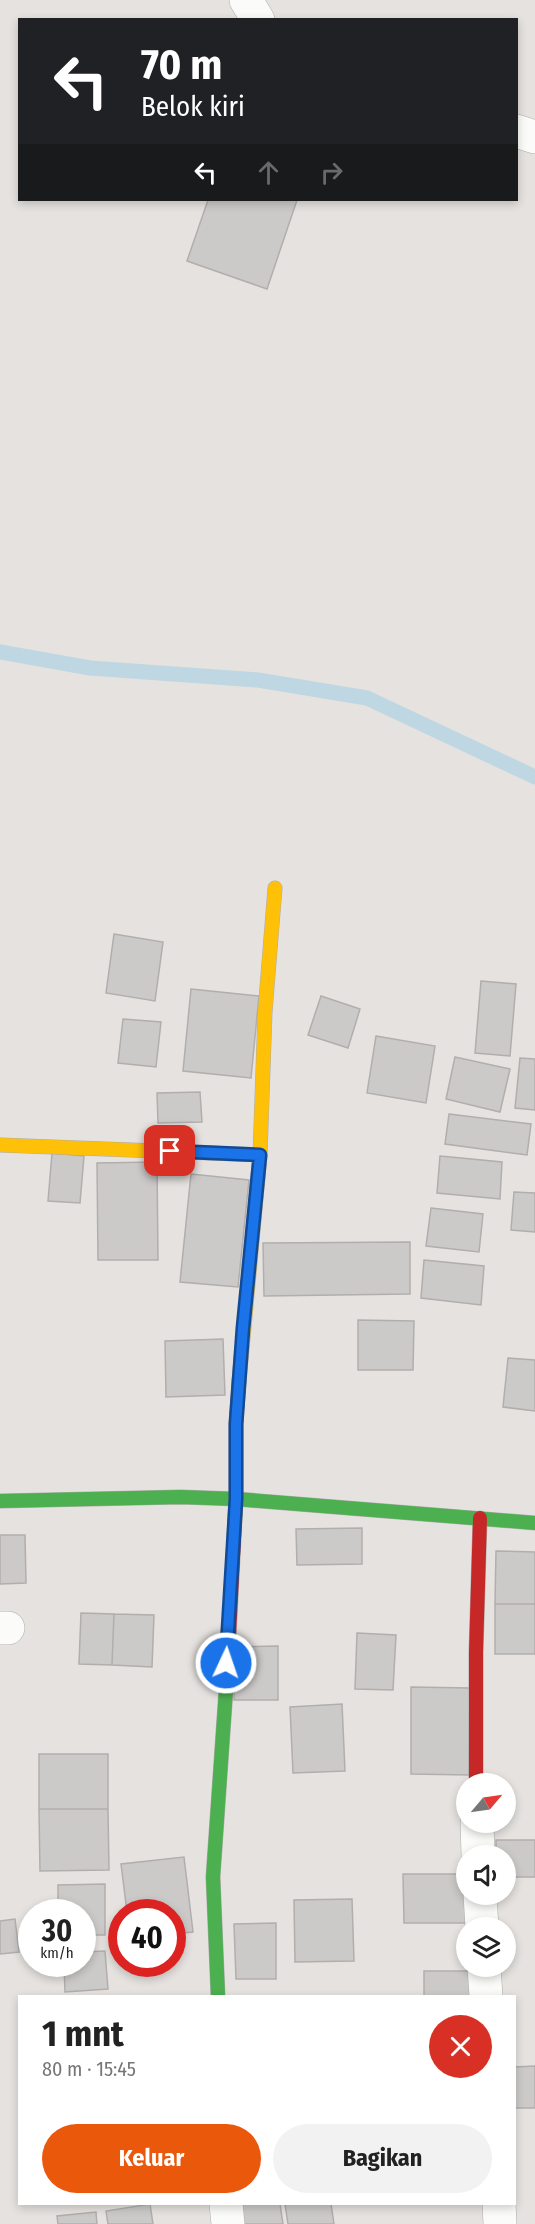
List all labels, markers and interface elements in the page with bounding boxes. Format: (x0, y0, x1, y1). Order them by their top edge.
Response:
text: 70 m (141, 40, 222, 90)
icon: left (42, 42, 120, 120)
text: Belok kiri (141, 91, 245, 123)
icon: left (189, 156, 222, 189)
icon: ahead (252, 156, 285, 189)
icon: right (315, 156, 348, 189)
pin (144, 1125, 195, 1176)
icon: arrive (153, 1134, 186, 1167)
position arrow (194, 1631, 258, 1695)
north arrow (456, 1773, 516, 1833)
map controls (456, 1773, 516, 1977)
button: sound (456, 1845, 516, 1905)
speed limit sign: 40 (108, 1899, 186, 1977)
text: 30 (42, 1913, 72, 1949)
button: layers (456, 1917, 516, 1977)
text: km/h (40, 1944, 74, 1962)
text: 1 mnt (42, 2012, 124, 2056)
button: close (429, 2015, 492, 2078)
text: 80 m · 15:45 (42, 2057, 136, 2081)
button: Keluar (42, 2124, 261, 2193)
button: Bagikan (273, 2124, 492, 2193)

